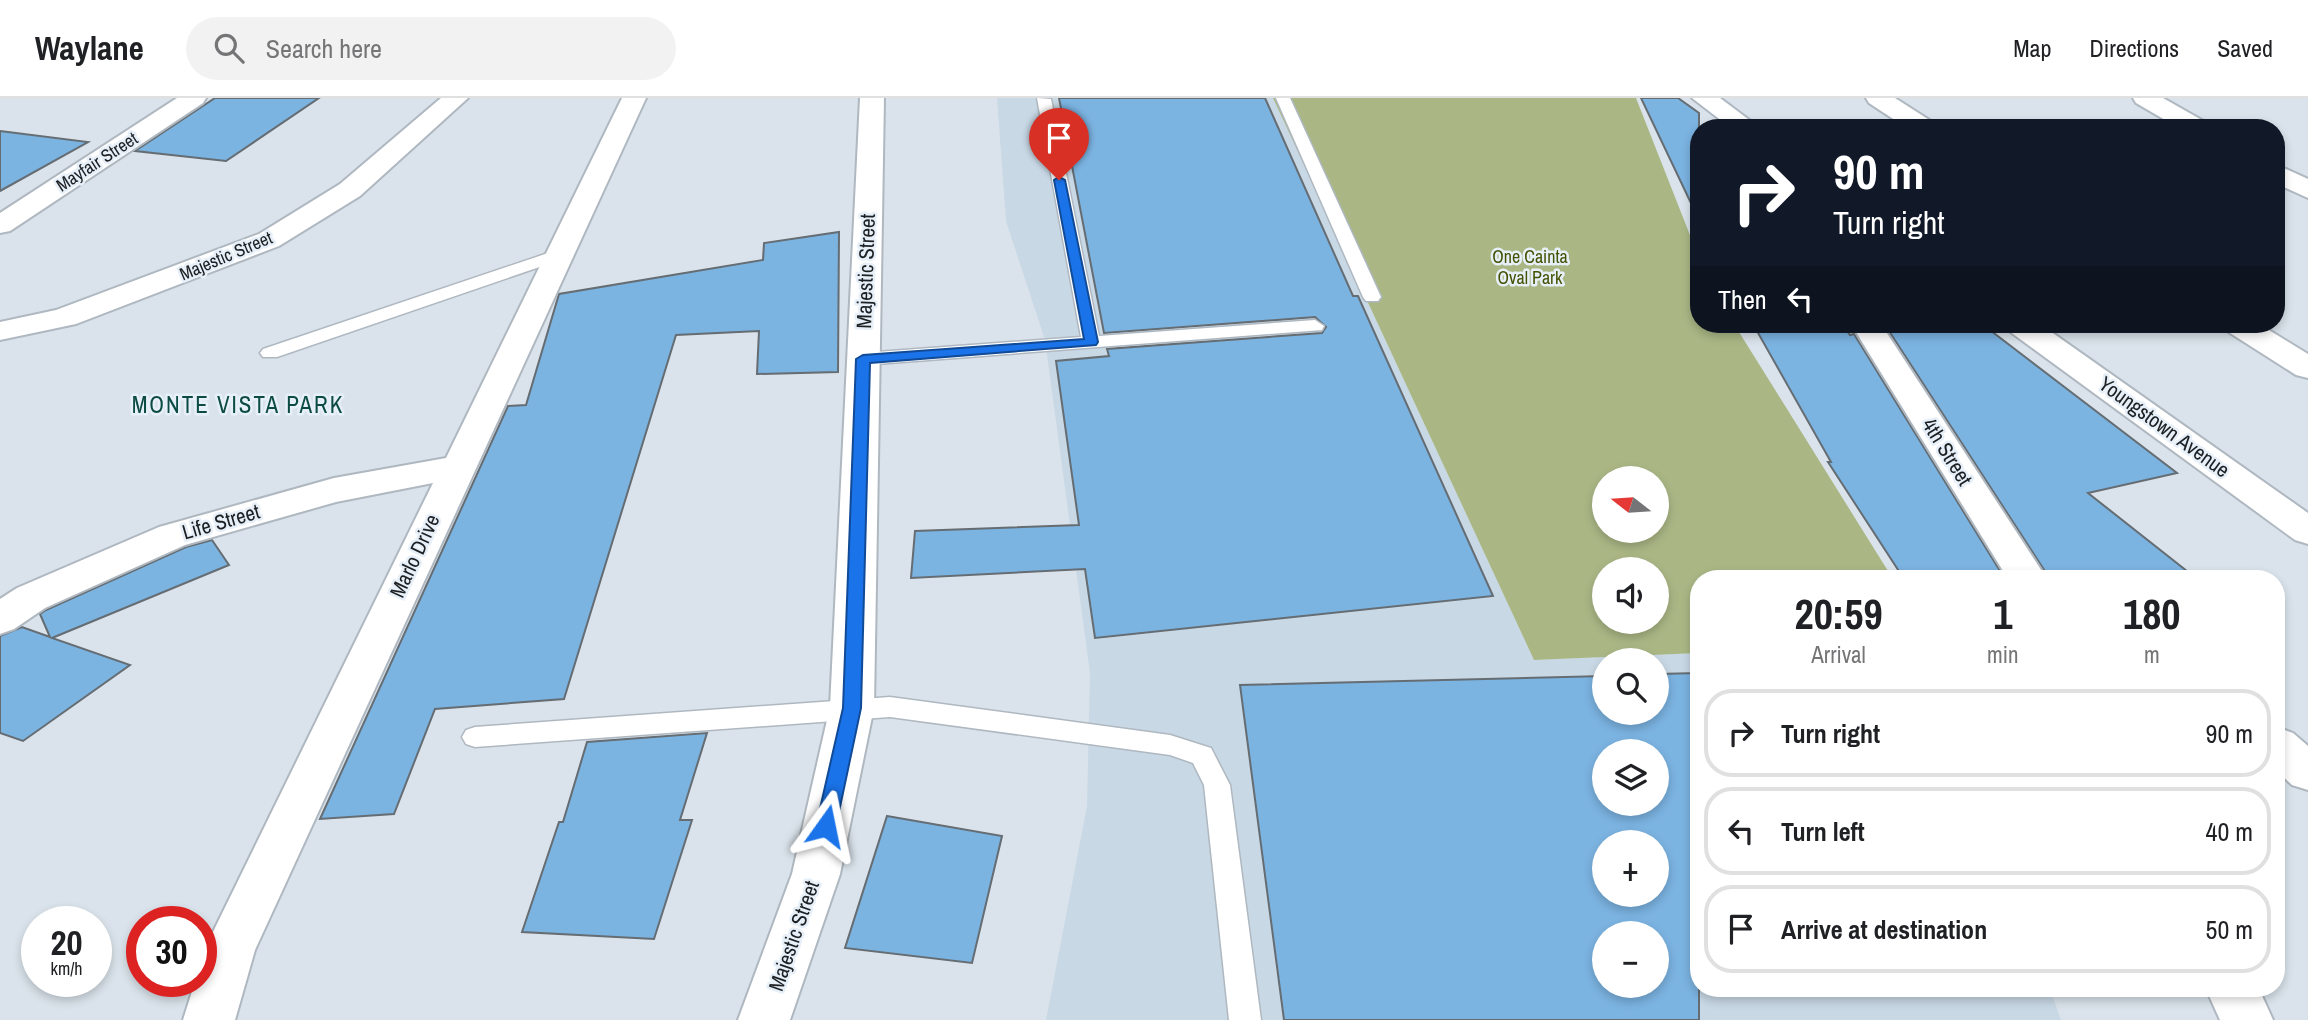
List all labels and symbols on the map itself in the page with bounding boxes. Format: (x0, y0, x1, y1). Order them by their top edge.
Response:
pin (1029, 108, 1089, 180)
street label: Mayfair Street (51, 126, 142, 197)
street label: Majestic Street (849, 213, 882, 329)
street label: Majestic Street (176, 225, 276, 286)
park label: One Cainta Oval Park (1492, 244, 1568, 290)
street label: Youngstown Avenue (2093, 369, 2236, 484)
district label: MONTE VISTA PARK (132, 389, 344, 420)
street label: 4th Street (1915, 412, 1980, 491)
north arrow (1592, 466, 1670, 542)
street label: Life Street (179, 497, 263, 546)
street label: Marlo Drive (383, 509, 446, 602)
position arrow (789, 789, 863, 863)
street label: Majestic Street (761, 877, 826, 995)
speed limit sign: 30 (126, 906, 217, 997)

